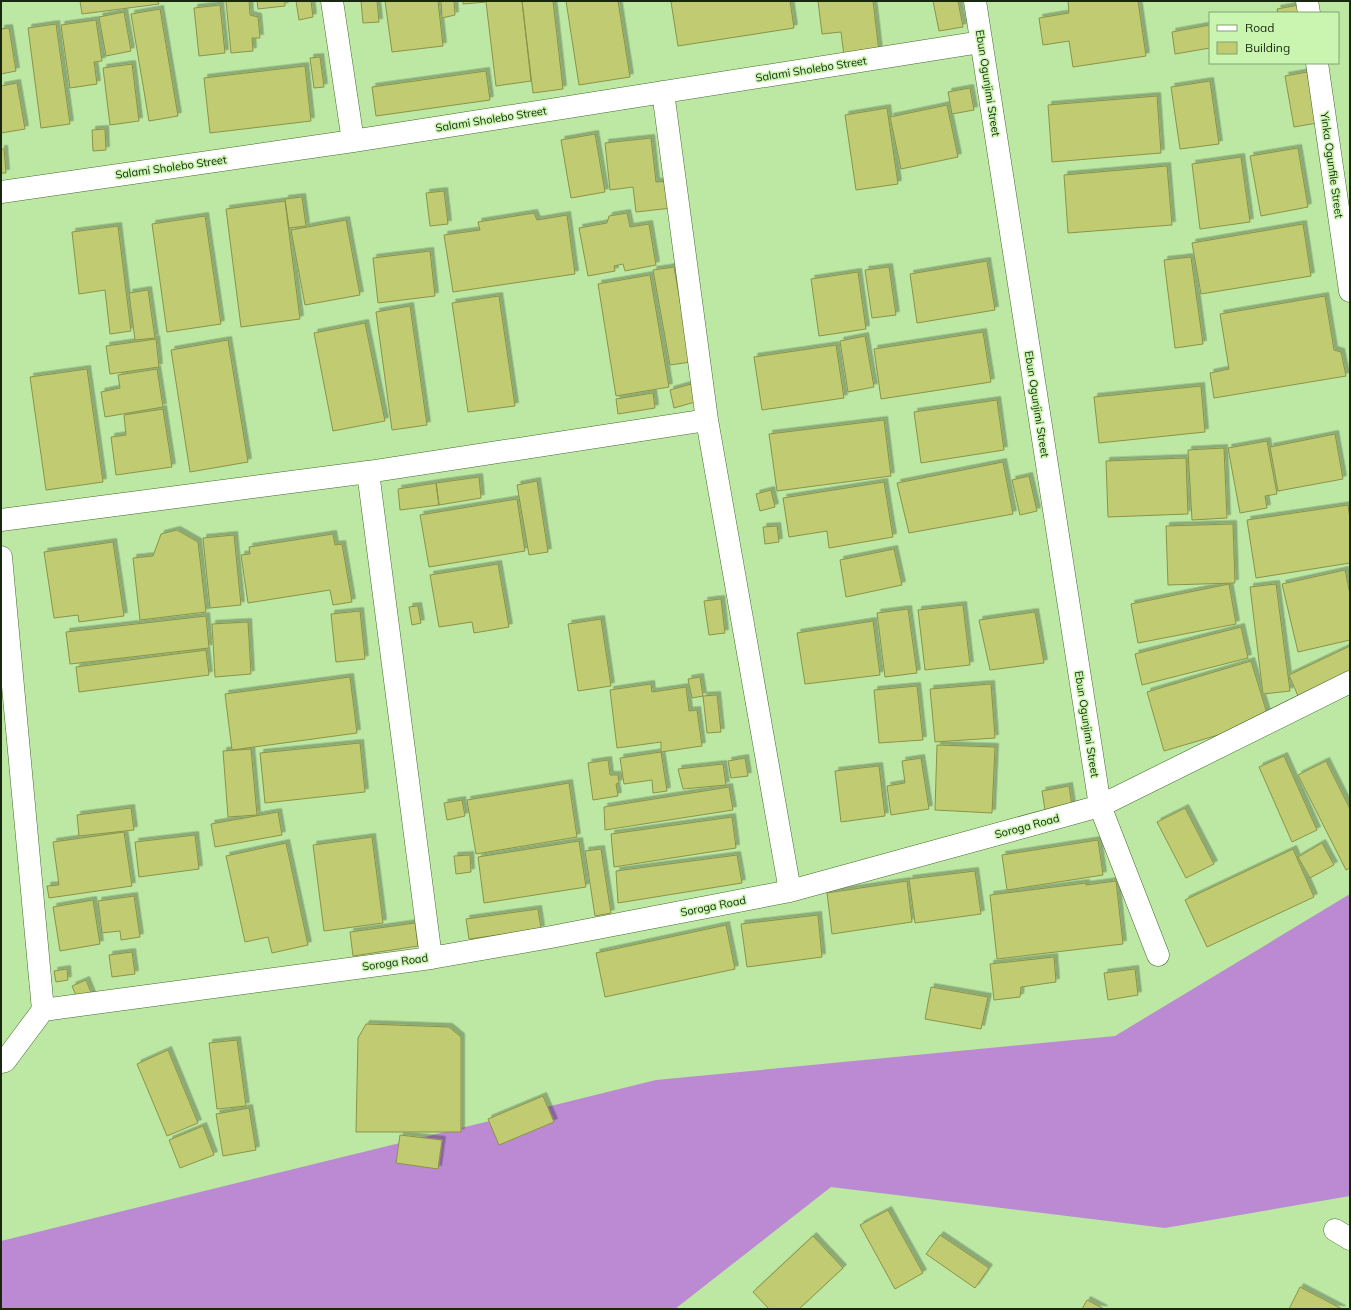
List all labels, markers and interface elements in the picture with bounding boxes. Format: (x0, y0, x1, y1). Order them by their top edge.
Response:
legend (1209, 12, 1339, 64)
text: Road (1245, 20, 1274, 35)
street label: Ebun Ogunjimi Street (973, 29, 1003, 137)
text: Building (1245, 40, 1290, 55)
street label: Salami Sholebo Street (755, 53, 868, 85)
street label: Salami Sholebo Street (435, 103, 548, 135)
street label: Yinka Ogunfile Street (1317, 110, 1346, 219)
street label: Salami Sholebo Street (114, 152, 228, 182)
street label: Ebun Ogunjimi Street (1022, 350, 1052, 458)
street label: Ebun Ogunjimi Street (1072, 670, 1102, 778)
street label: Soroga Road (993, 811, 1061, 841)
street label: Soroga Road (679, 893, 747, 919)
street label: Soroga Road (361, 950, 429, 974)

